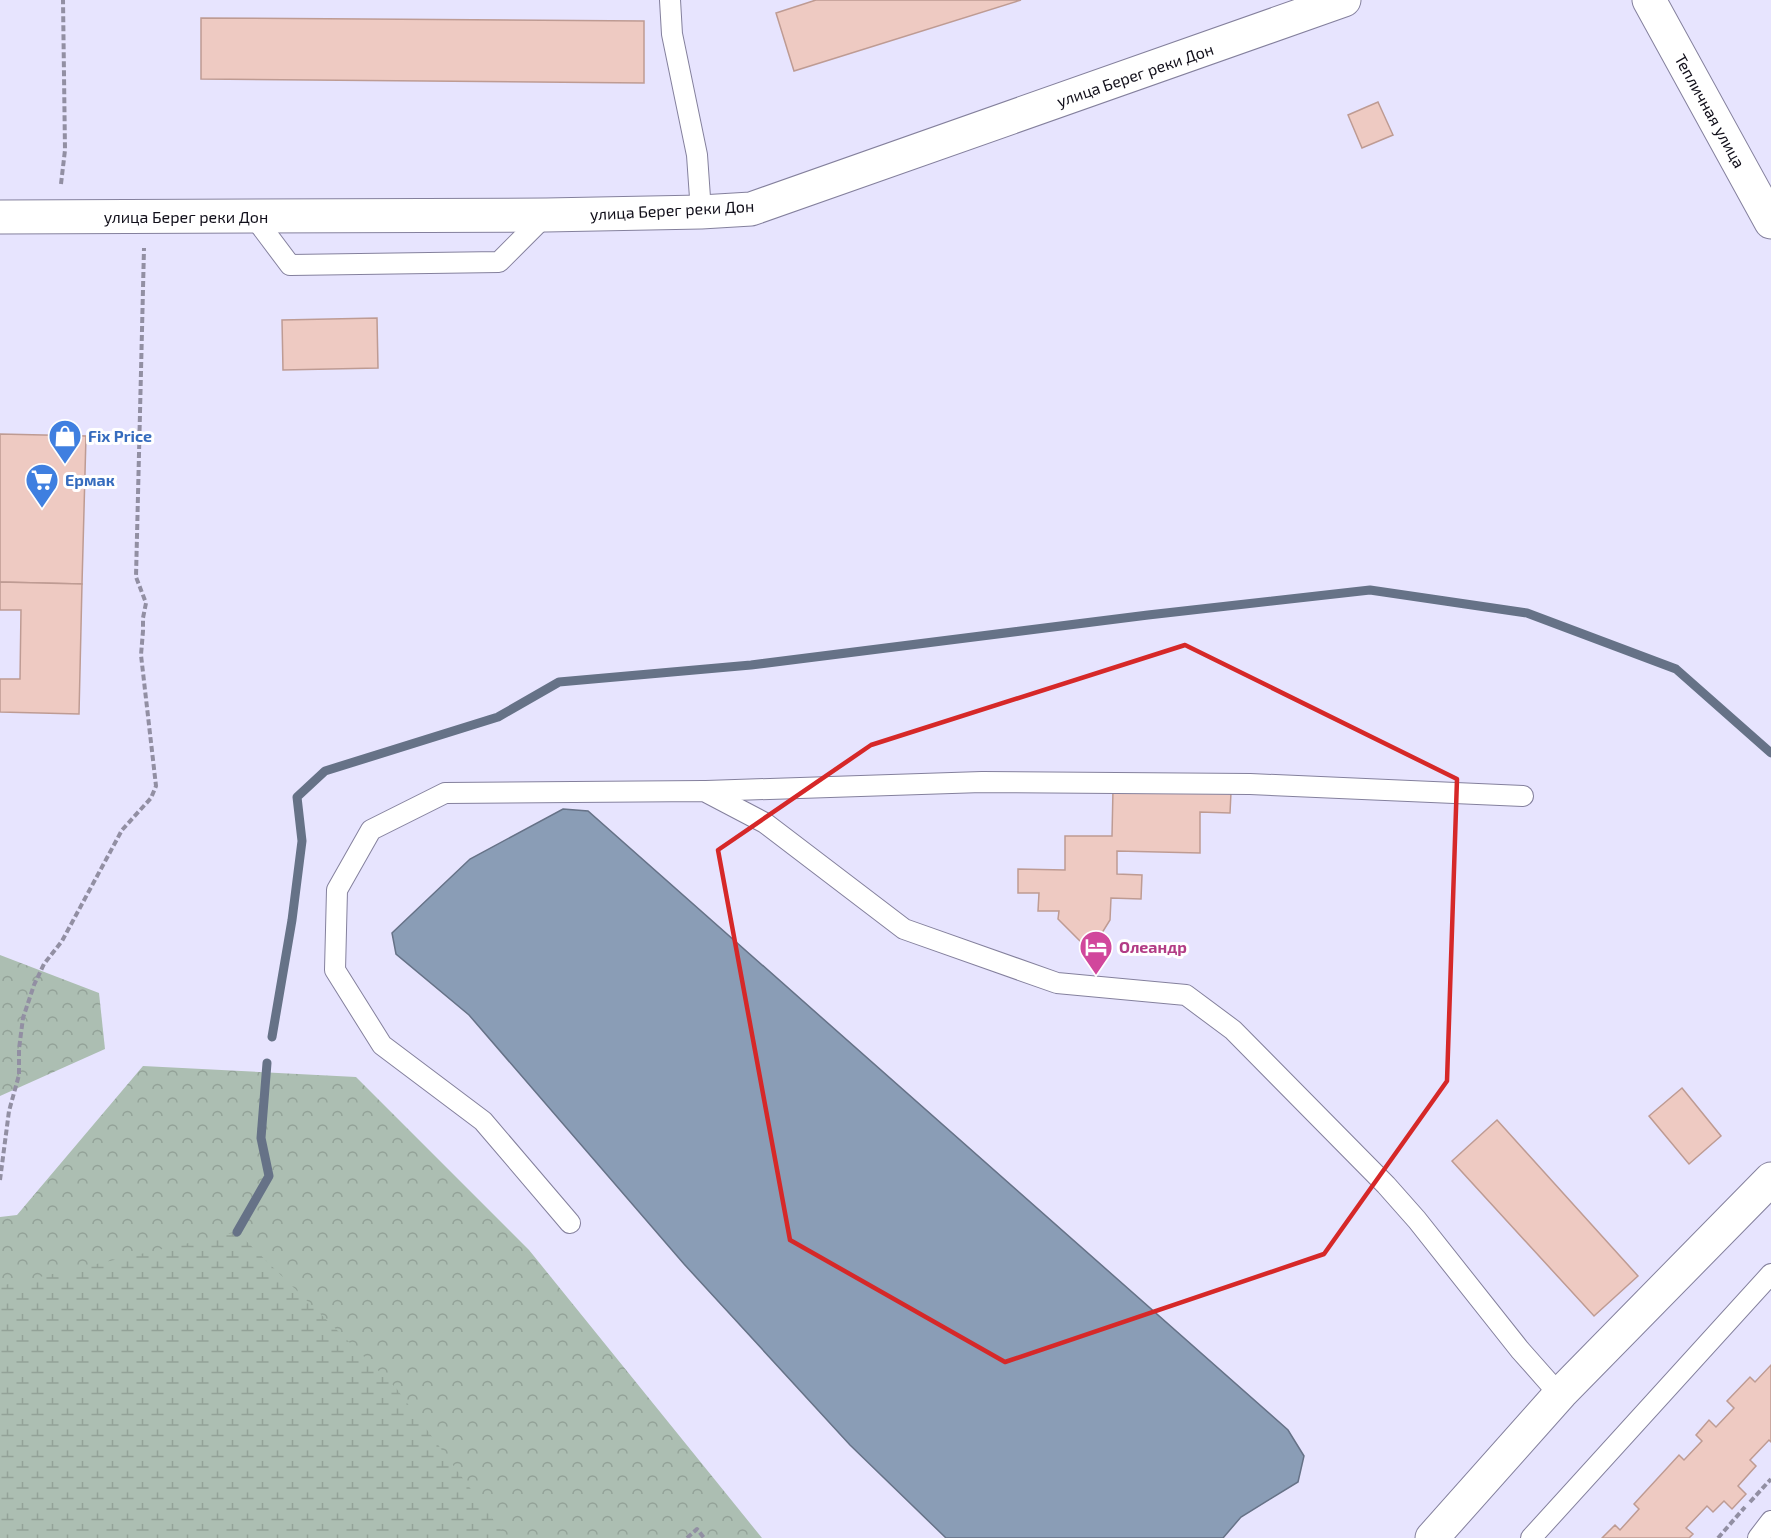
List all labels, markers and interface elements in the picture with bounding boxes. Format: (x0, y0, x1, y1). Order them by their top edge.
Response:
street label: улица Берег реки Дон (1054, 39, 1216, 111)
street label: Тепличная улица (1670, 50, 1750, 172)
street label: улица Берег реки Дон (589, 196, 755, 224)
street label: улица Берег реки Дон (104, 207, 268, 227)
shop icon: Fix Price (47, 418, 83, 465)
place label: Fix Price (88, 426, 152, 445)
supermarket icon: Ермак (24, 462, 60, 509)
place label: Ермак (65, 470, 115, 489)
hotel icon: Олеандр (1078, 929, 1114, 976)
place label: Олеандр (1119, 937, 1187, 956)

